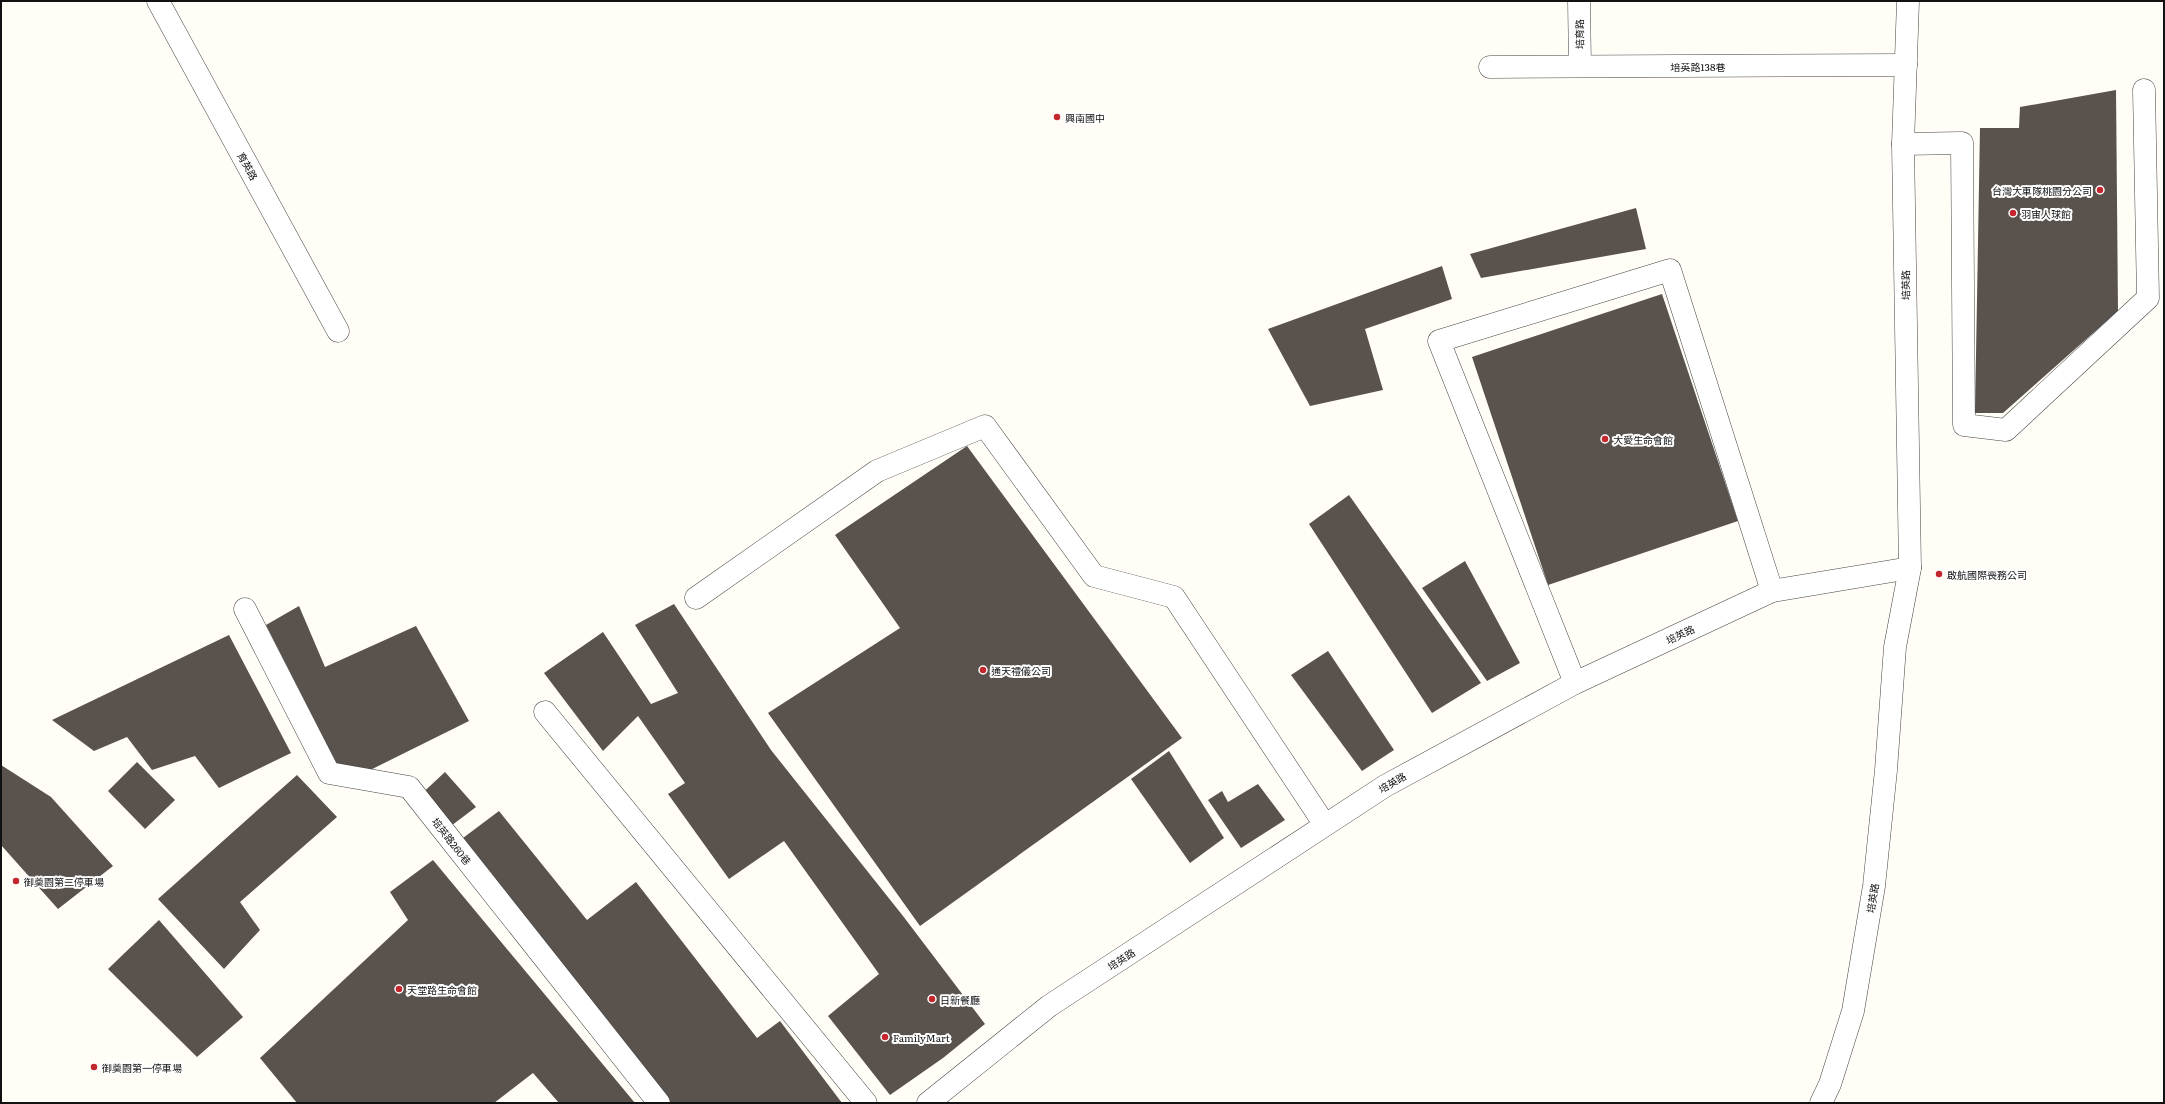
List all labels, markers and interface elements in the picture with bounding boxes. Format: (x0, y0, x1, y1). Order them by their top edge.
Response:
street label: 培育路 (1571, 19, 1587, 49)
street label: 培英路138巷 (1671, 59, 1726, 74)
place label: 興南國中 (1065, 110, 1105, 125)
marker: 興南國中 (1052, 112, 1062, 122)
street label: 育英路 (234, 149, 262, 183)
place label: 台灣大車隊桃園分公司 (1992, 183, 2092, 198)
marker: 台灣大車隊桃園分公司 (2095, 185, 2105, 195)
place label: 羽宙人球館 (2021, 206, 2071, 221)
marker: 羽宙人球館 (2008, 208, 2018, 218)
street label: 培英路 (1897, 270, 1913, 300)
place label: 大愛生命會館 (1613, 432, 1673, 447)
marker: 大愛生命會館 (1600, 434, 1610, 444)
place label: 啟航國際喪務公司 (1947, 567, 2027, 582)
marker: 啟航國際喪務公司 (1934, 569, 1944, 579)
street label: 培英路 (1663, 621, 1697, 647)
place label: 通天禮儀公司 (991, 663, 1051, 678)
marker: 通天禮儀公司 (978, 665, 988, 675)
street label: 培英路 (1375, 768, 1409, 796)
street label: 培英路260巷 (429, 814, 475, 868)
place label: 御奠園第二停車場 (24, 874, 104, 889)
marker: 御奠園第二停車場 (11, 876, 21, 886)
street label: 培英路 (1862, 882, 1882, 914)
street label: 培英路 (1104, 945, 1138, 973)
place label: 天堂路生命會館 (407, 982, 477, 997)
marker: 天堂路生命會館 (394, 984, 404, 994)
place label: 日新餐廳 (940, 992, 980, 1007)
marker: 日新餐廳 (927, 994, 937, 1004)
place label: FamilyMart (893, 1030, 950, 1045)
marker: FamilyMart (880, 1032, 890, 1042)
place label: 御奠園第一停車場 (102, 1060, 182, 1075)
marker: 御奠園第一停車場 (89, 1062, 99, 1072)

